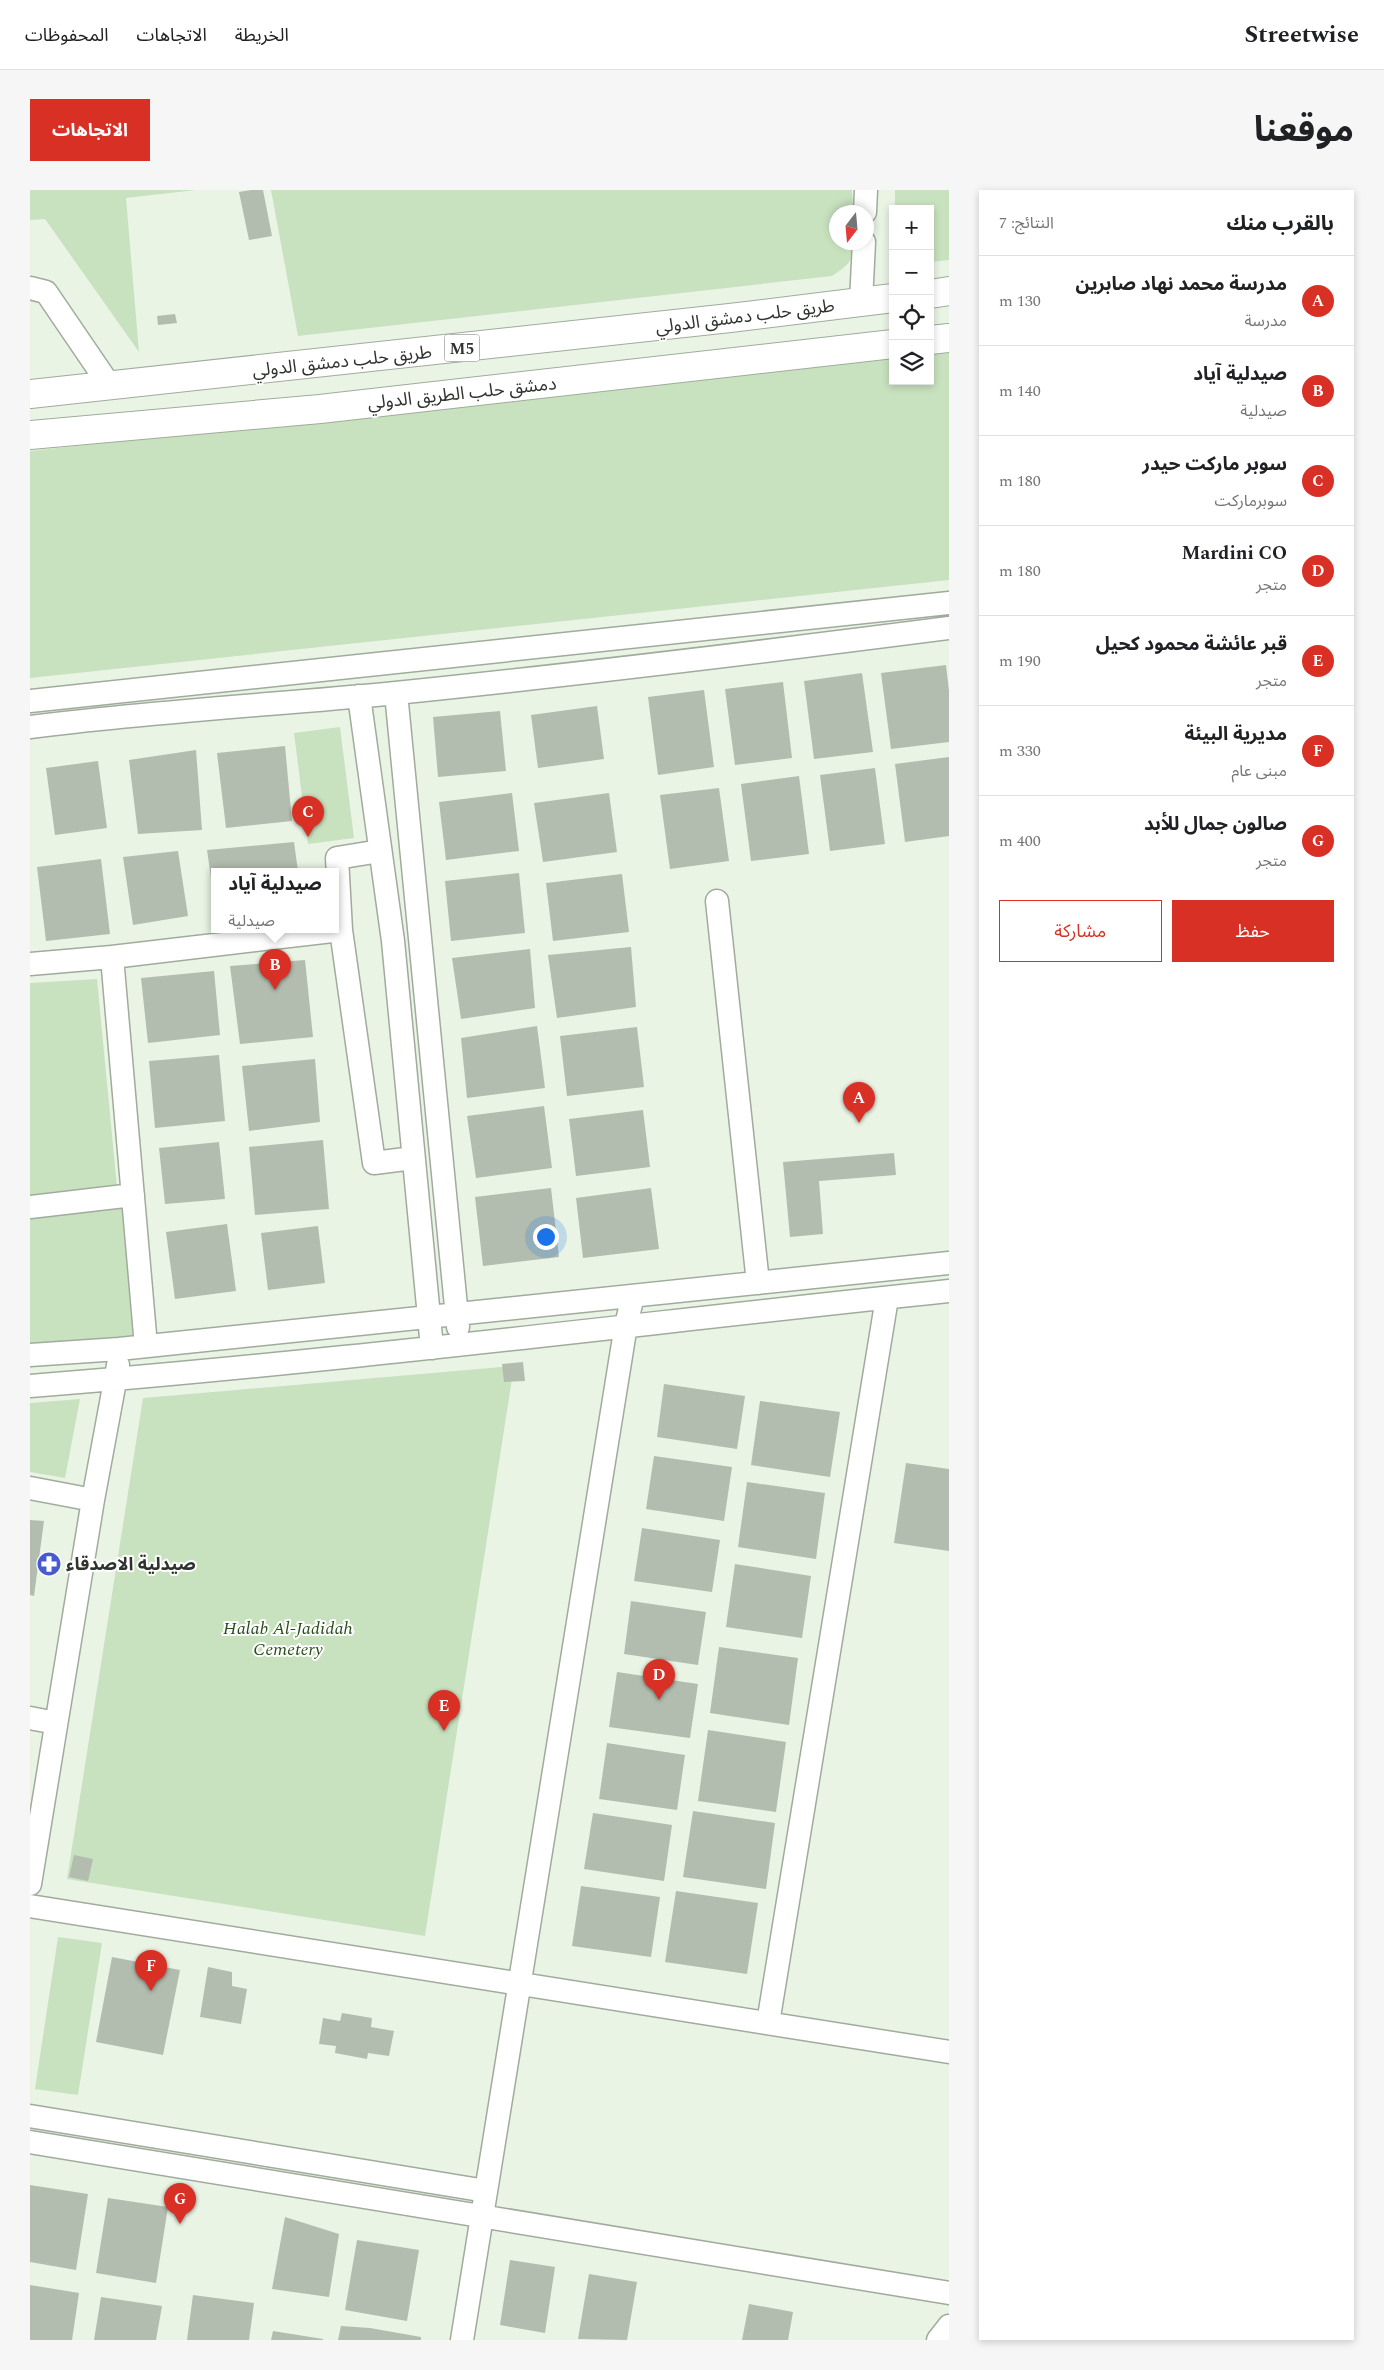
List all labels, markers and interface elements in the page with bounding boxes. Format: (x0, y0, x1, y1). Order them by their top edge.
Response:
text: Streetwise (1244, 17, 1359, 53)
text: المحفوظات (25, 22, 109, 49)
text: الاتجاهات (137, 22, 207, 49)
text: الخريطة (235, 22, 289, 49)
button: الاتجاهات (30, 99, 150, 161)
text: موقعنا (1254, 104, 1354, 157)
north arrow (829, 205, 874, 250)
map controls (889, 205, 934, 385)
button: + (889, 205, 934, 250)
text: بالقرب منك (1226, 208, 1334, 240)
text: النتائج: 7 (999, 211, 1054, 235)
button: − (889, 250, 934, 295)
text: مدرسة محمد نهاد صابرين (1075, 270, 1287, 299)
text: 130 m (999, 289, 1041, 313)
text: A (1312, 289, 1324, 313)
street label: طريق حلب دمشق الدولي (654, 292, 836, 341)
button: locate (889, 295, 934, 340)
text: مدرسة (1244, 309, 1287, 333)
road number: M5 (444, 334, 480, 362)
street label: طريق حلب دمشق الدولي (251, 339, 433, 384)
button: layers (889, 340, 934, 385)
text: صيدلية آياد (1193, 360, 1287, 389)
street label: دمشق حلب الطريق الدولي (366, 370, 558, 417)
text: 140 m (999, 379, 1041, 403)
text: B (1312, 379, 1324, 403)
text: صيدلية (1240, 399, 1287, 423)
text: سوبر ماركت حيدر (1142, 450, 1287, 479)
text: 180 m (999, 469, 1041, 493)
text: C (1312, 469, 1324, 493)
text: سوبرماركت (1215, 489, 1287, 513)
text: Mardini CO (1182, 539, 1287, 568)
text: 180 m (999, 559, 1041, 583)
text: D (1312, 559, 1324, 583)
text: متجر (1256, 573, 1287, 597)
text: قبر عائشة محمود كحيل (1096, 630, 1287, 659)
text: 190 m (999, 649, 1041, 673)
text: E (1313, 649, 1323, 673)
text: متجر (1256, 669, 1287, 693)
text: مديرية البيئة (1184, 720, 1287, 749)
text: 330 m (999, 739, 1041, 763)
text: F (1313, 739, 1323, 763)
text: مبنى عام (1231, 759, 1287, 783)
pin: C (292, 796, 324, 837)
text: صالون جمال للأبد (1144, 810, 1287, 839)
text: 400 m (999, 829, 1041, 853)
text: G (1312, 829, 1324, 853)
text: متجر (1256, 849, 1287, 873)
popup (211, 868, 339, 933)
text: صيدلية آياد (228, 870, 322, 899)
button: مشاركة (999, 900, 1162, 962)
button: حفظ (1172, 900, 1334, 962)
text: صيدلية (228, 909, 275, 933)
pin: B (259, 949, 291, 990)
pin: A (843, 1082, 875, 1123)
your location (533, 1224, 559, 1250)
pharmacy icon: صيدلية الاصدقاء (36, 1551, 62, 1577)
place label: صيدلية الاصدقاء (66, 1551, 196, 1578)
park label: Halab Al-Jadidah Cemetery (223, 1615, 353, 1663)
pin: D (643, 1659, 675, 1700)
pin: E (428, 1690, 460, 1731)
pin: F (135, 1950, 167, 1991)
pin: G (164, 2183, 196, 2224)

